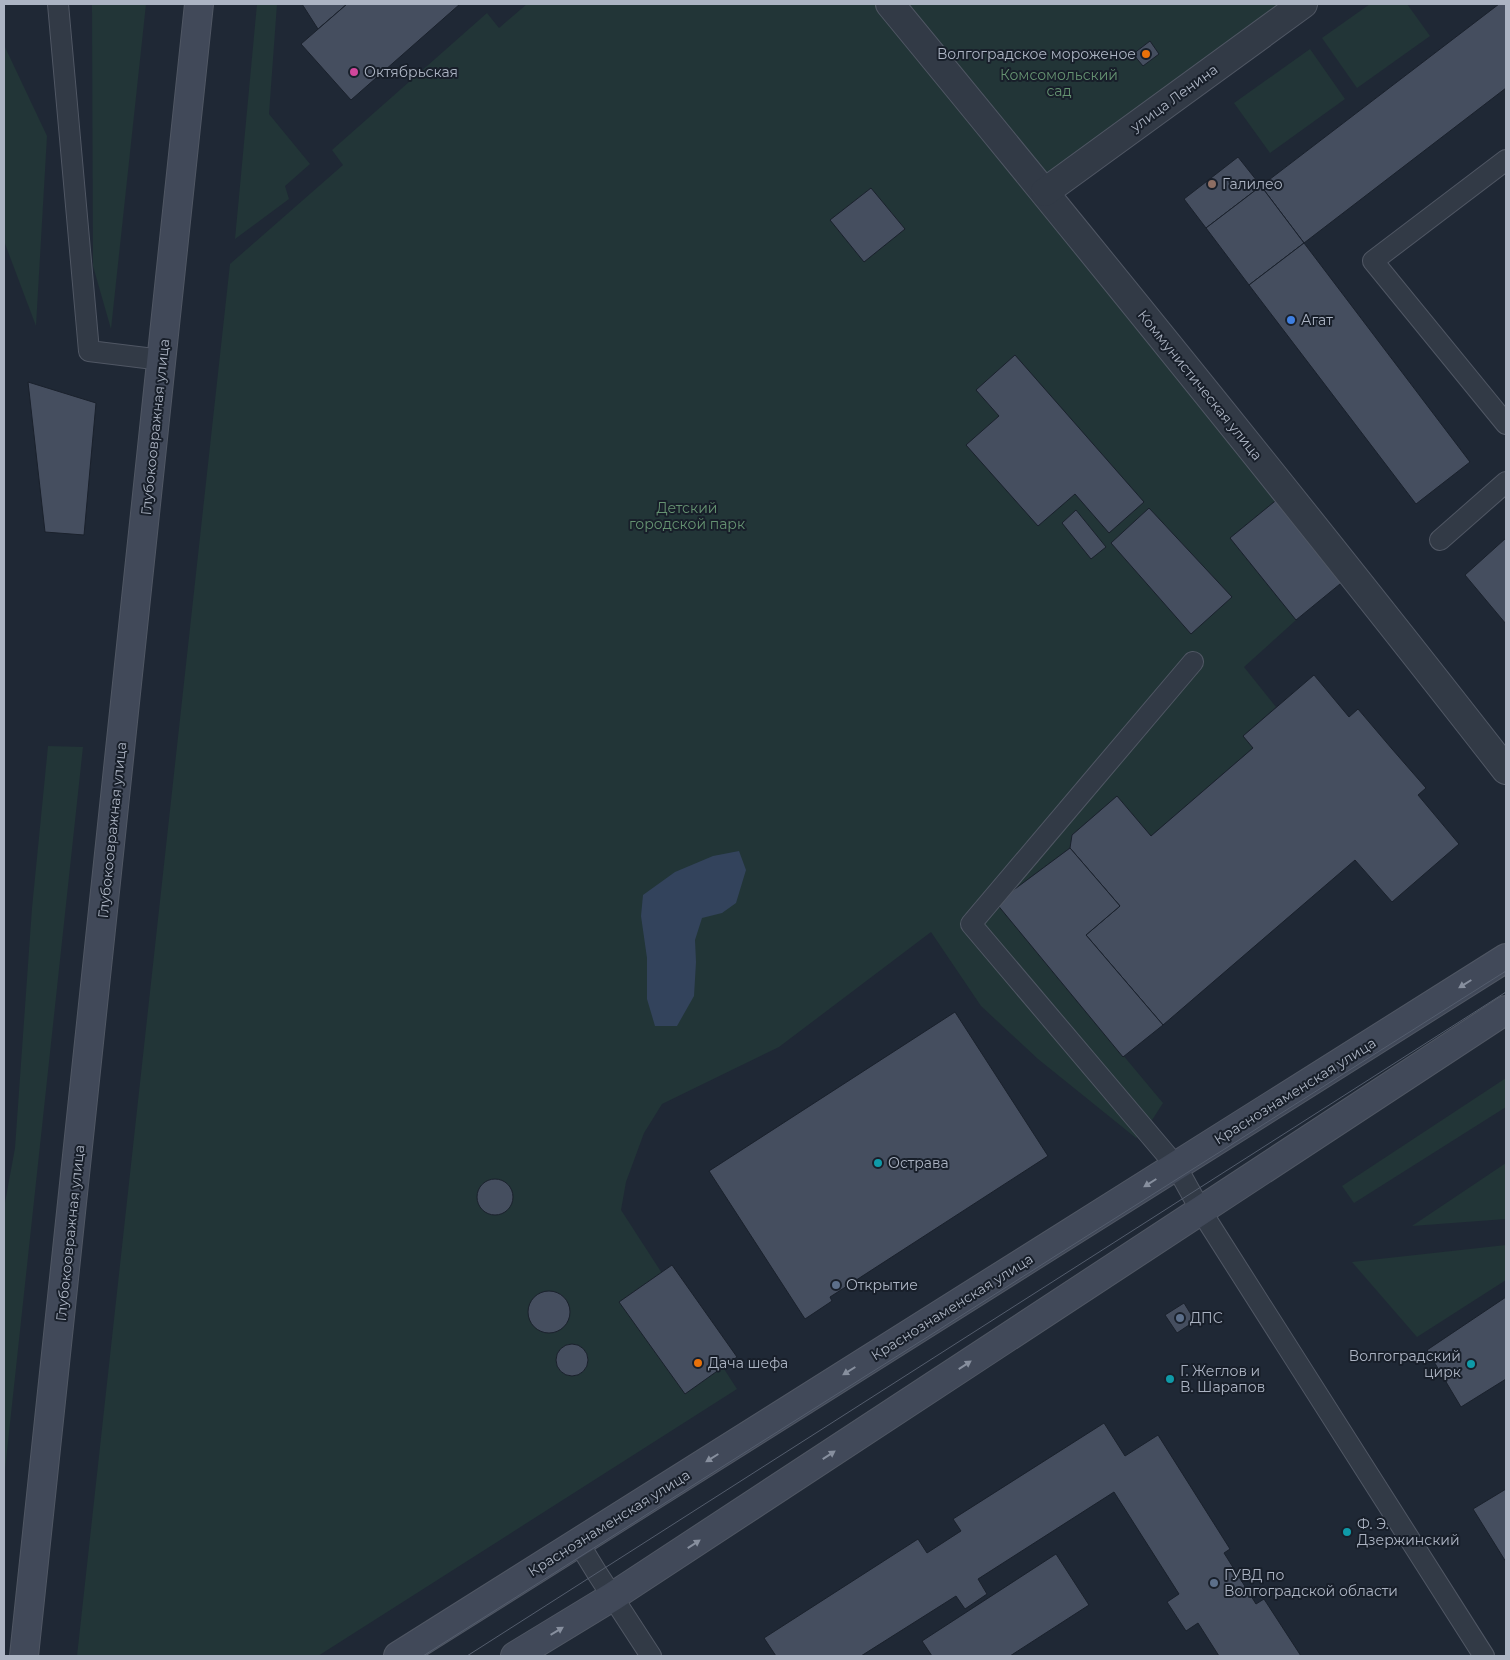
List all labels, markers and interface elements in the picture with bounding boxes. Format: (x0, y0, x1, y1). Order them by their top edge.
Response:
place label: Волгоградское мороженое (937, 45, 1136, 63)
marker: Волгоградское мороженое (1140, 48, 1152, 60)
street label: улица Ленина (1126, 60, 1221, 136)
place label: Октябрьская (364, 63, 458, 81)
marker: Октябрьская (348, 66, 360, 78)
park label: Комсомольский сад (1000, 66, 1118, 100)
place label: Галилео (1222, 175, 1283, 193)
marker: Галилео (1206, 178, 1218, 190)
street label: Коммунистическая улица (1134, 306, 1266, 464)
place label: Агат (1301, 311, 1333, 329)
marker: Агат (1285, 314, 1297, 326)
street label: Глубокоовражная улица (137, 338, 173, 516)
park label: Детский городской парк (629, 499, 745, 533)
street label: Глубокоовражная улица (94, 741, 130, 919)
one-way arrow (1458, 979, 1472, 989)
street label: Краснознаменская улица (1211, 1034, 1379, 1148)
street label: Глубокоовражная улица (52, 1144, 88, 1322)
place label: Острава (888, 1154, 949, 1172)
marker: Острава (872, 1157, 884, 1169)
one-way arrow (1143, 1178, 1157, 1187)
street label: Краснознаменская улица (868, 1250, 1036, 1364)
place label: Открытие (846, 1276, 918, 1294)
marker: Открытие (830, 1279, 842, 1291)
place label: ДПС (1190, 1309, 1223, 1327)
marker: ДПС (1174, 1312, 1186, 1324)
place label: Волгоградский цирк (1349, 1347, 1461, 1381)
place label: Дача шефа (708, 1354, 788, 1372)
marker: Дача шефа (692, 1357, 704, 1369)
marker: Волгоградский цирк (1465, 1358, 1477, 1370)
one-way arrow (959, 1361, 972, 1370)
place label: Г. Жеглов и В. Шарапов (1180, 1362, 1265, 1396)
one-way arrow (843, 1367, 856, 1376)
marker: Г. Жеглов и В. Шарапов (1164, 1373, 1176, 1385)
one-way arrow (823, 1450, 836, 1459)
one-way arrow (705, 1453, 718, 1463)
street label: Краснознаменская улица (525, 1466, 693, 1580)
place label: Ф. Э. Дзержинский (1357, 1515, 1460, 1549)
marker: Ф. Э. Дзержинский (1341, 1526, 1353, 1538)
one-way arrow (687, 1539, 700, 1549)
place label: ГУВД по Волгоградской области (1224, 1566, 1398, 1600)
marker: ГУВД по Волгоградской области (1208, 1577, 1220, 1589)
one-way arrow (550, 1626, 563, 1636)

